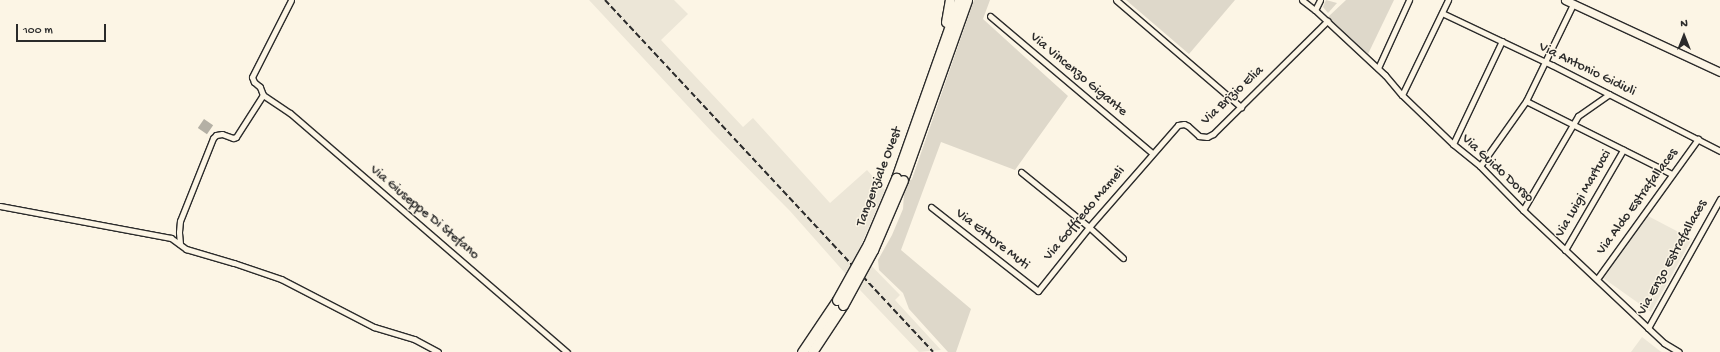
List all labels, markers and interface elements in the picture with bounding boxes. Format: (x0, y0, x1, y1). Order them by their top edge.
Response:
scale bar (18, 16, 108, 42)
north arrow (1664, 16, 1704, 56)
text: N (1680, 18, 1688, 30)
text: 100 m (23, 24, 53, 38)
street label: Via Vincenzo Gigante (1026, 29, 1130, 121)
street label: Via Antonio Gidiuli (1536, 39, 1638, 101)
street label: Via Brizio Elia (1198, 63, 1268, 129)
street label: Tangenziale Ovest (853, 125, 907, 229)
street label: Via Guido Dorso (1457, 131, 1537, 207)
street label: Via Aldo Estrafallaces (1594, 145, 1682, 259)
street label: Via Luigi Martucci (1552, 147, 1616, 241)
street label: Via Giuseppe Di Stefano (366, 162, 482, 264)
street label: Via Goffredo Mameli (1041, 163, 1129, 265)
street label: Via Enzo Estrafallaces (1634, 197, 1712, 319)
street label: Via Ettore Muti (951, 206, 1033, 274)

